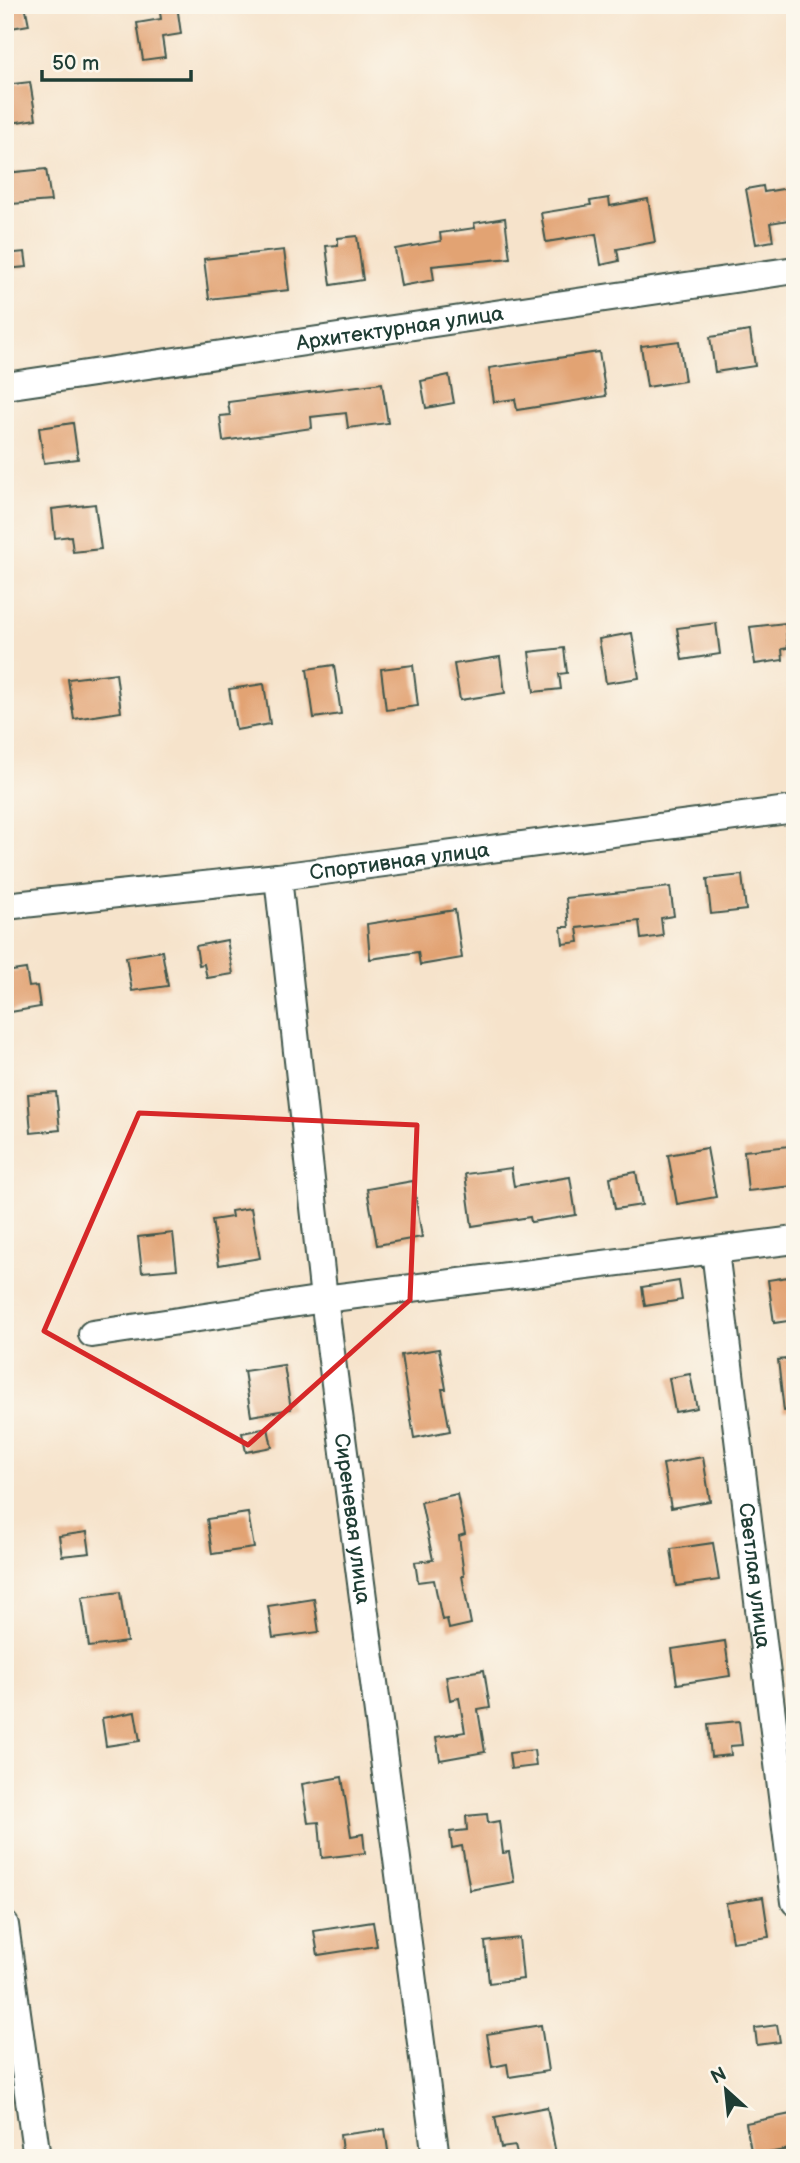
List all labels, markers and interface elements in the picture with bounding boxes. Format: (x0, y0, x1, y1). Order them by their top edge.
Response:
scale bar (42, 38, 191, 82)
text: 50 m (52, 51, 99, 76)
street label: Архитектурная улица (293, 300, 506, 356)
street label: Спортивная улица (308, 837, 491, 885)
street label: Сиреневая улица (329, 1432, 376, 1606)
street label: Светлая улица (734, 1501, 776, 1650)
north arrow (692, 2054, 762, 2124)
text: N (707, 2063, 731, 2090)

